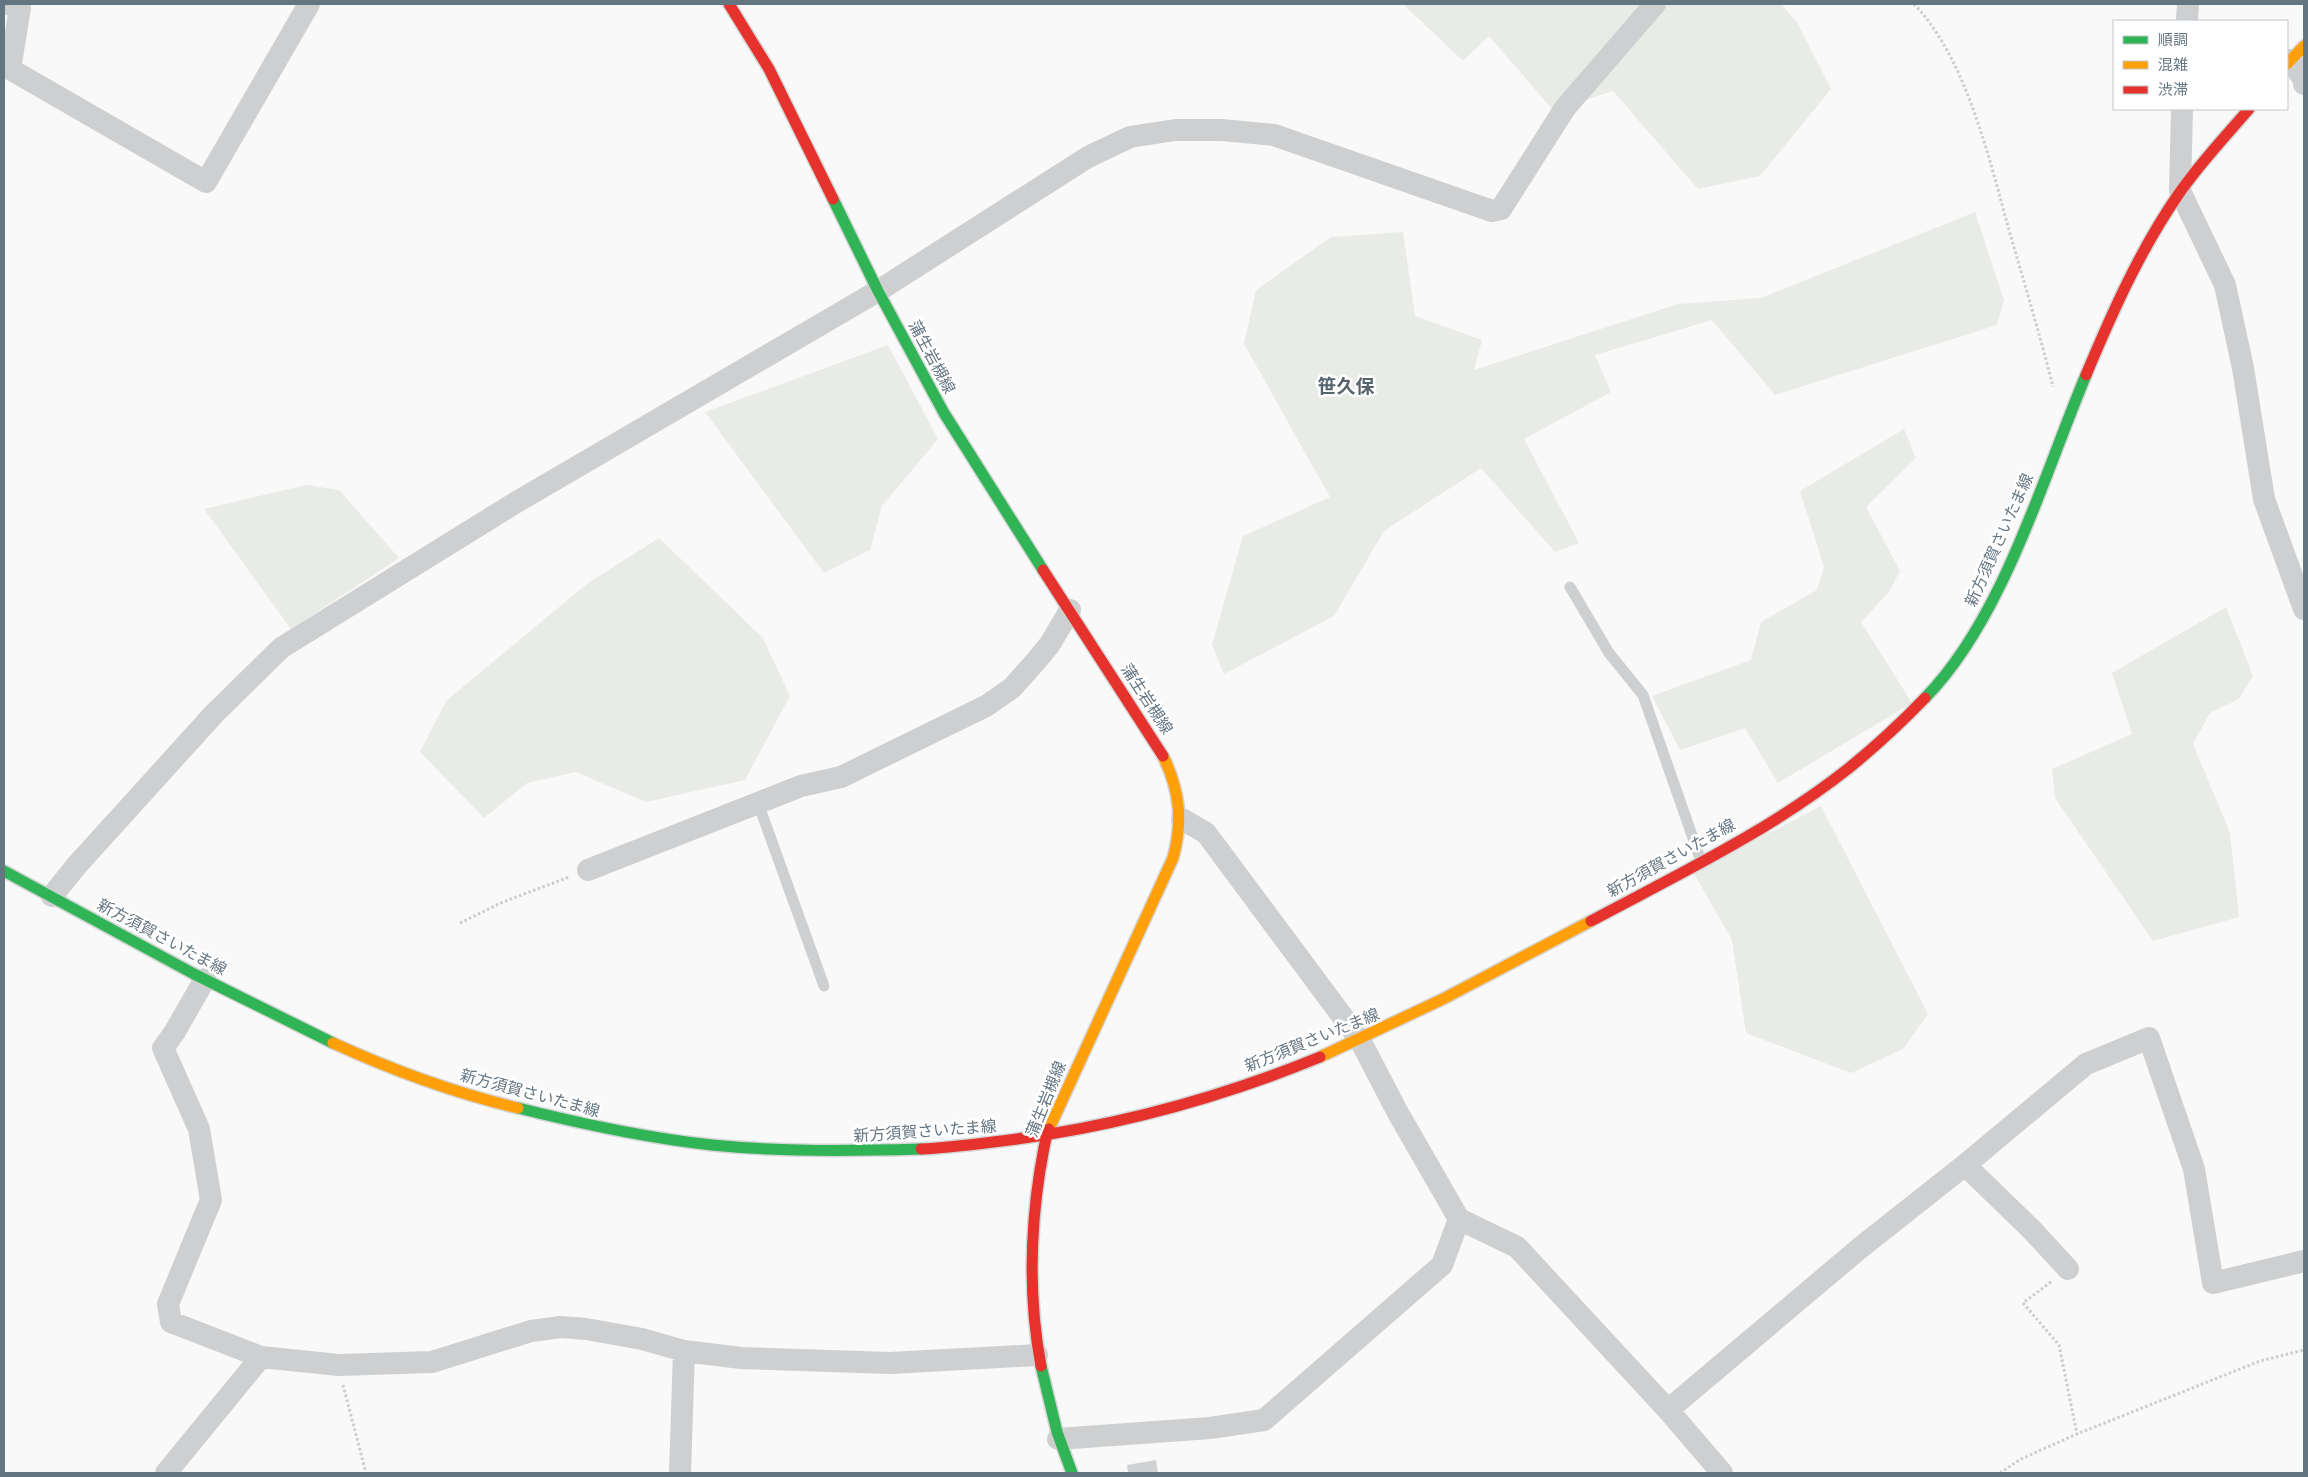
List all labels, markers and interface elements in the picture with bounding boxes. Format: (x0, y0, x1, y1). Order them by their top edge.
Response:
legend (2113, 20, 2288, 110)
text: 順調 (2158, 30, 2188, 49)
text: 混雑 (2158, 55, 2188, 74)
text: 渋滞 (2158, 80, 2188, 99)
street label: 蒲生岩槻線 (904, 317, 960, 397)
district label: 笹久保 (1317, 374, 1375, 399)
street label: 新方須賀さいたま線 (1960, 470, 2038, 610)
street label: 蒲生岩槻線 (1116, 660, 1178, 738)
street label: 新方須賀さいたま線 (1603, 814, 1739, 902)
street label: 新方須賀さいたま線 (94, 894, 230, 980)
street label: 新方須賀さいたま線 (1242, 1003, 1382, 1077)
street label: 蒲生岩槻線 (1021, 1058, 1071, 1140)
street label: 新方須賀さいたま線 (458, 1064, 602, 1122)
street label: 新方須賀さいたま線 (853, 1116, 997, 1146)

